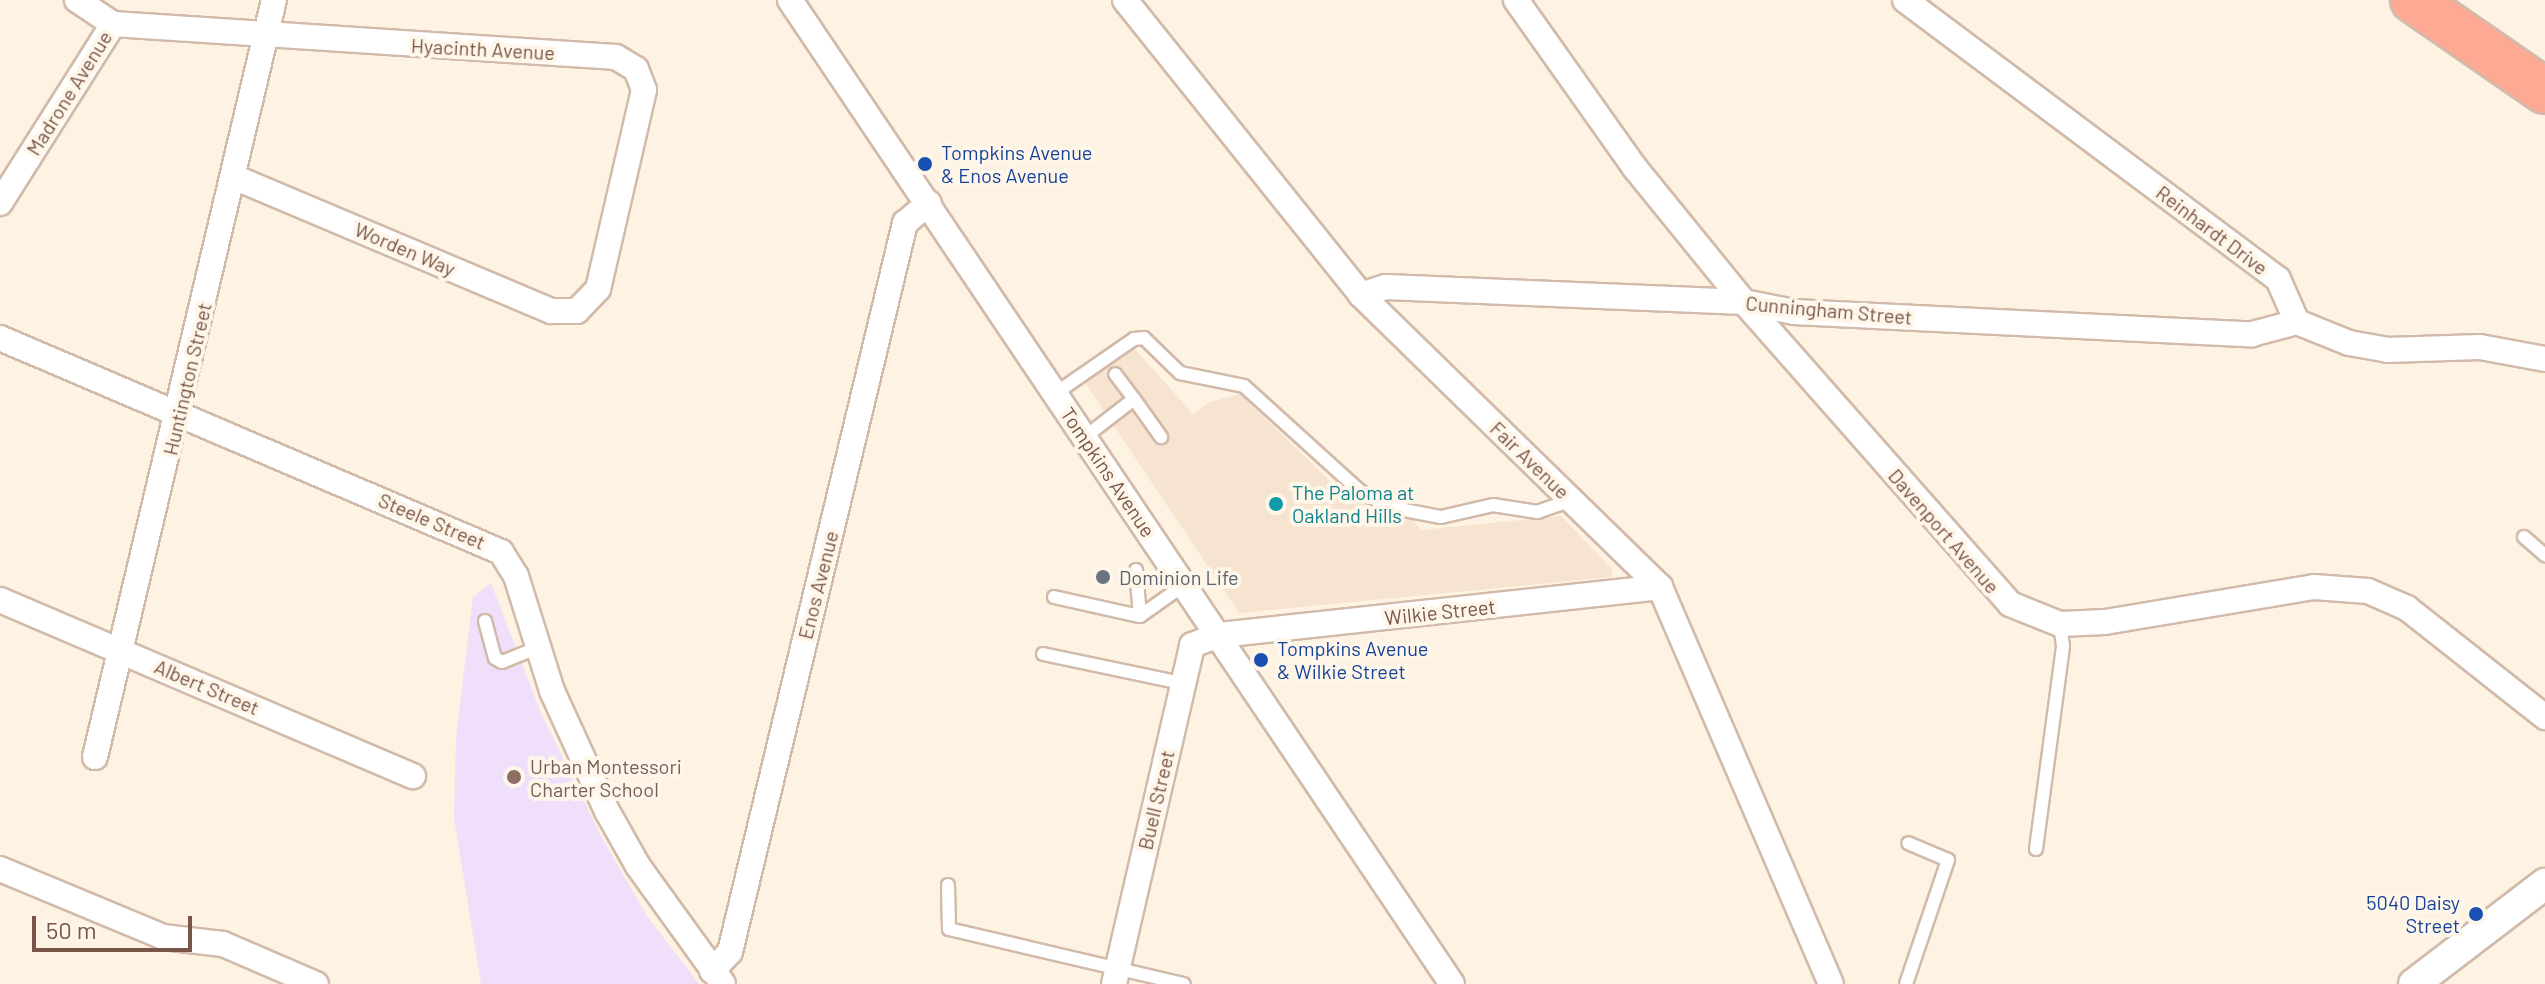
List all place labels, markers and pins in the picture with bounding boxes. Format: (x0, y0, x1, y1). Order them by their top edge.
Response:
place label: Tompkins Avenue & Enos Avenue (941, 140, 1093, 187)
marker: Tompkins Avenue & Enos Avenue (916, 155, 934, 173)
place label: The Paloma at Oakland Hills (1292, 480, 1414, 527)
marker: The Paloma at Oakland Hills (1267, 495, 1285, 513)
place label: Dominion Life (1119, 565, 1239, 589)
marker: Dominion Life (1094, 568, 1112, 586)
place label: Tompkins Avenue & Wilkie Street (1277, 636, 1429, 683)
marker: Tompkins Avenue & Wilkie Street (1252, 651, 1270, 669)
place label: Urban Montessori Charter School (530, 754, 682, 801)
marker: Urban Montessori Charter School (505, 768, 523, 786)
place label: 5040 Daisy Street (2366, 890, 2460, 937)
marker: 5040 Daisy Street (2467, 905, 2485, 923)

